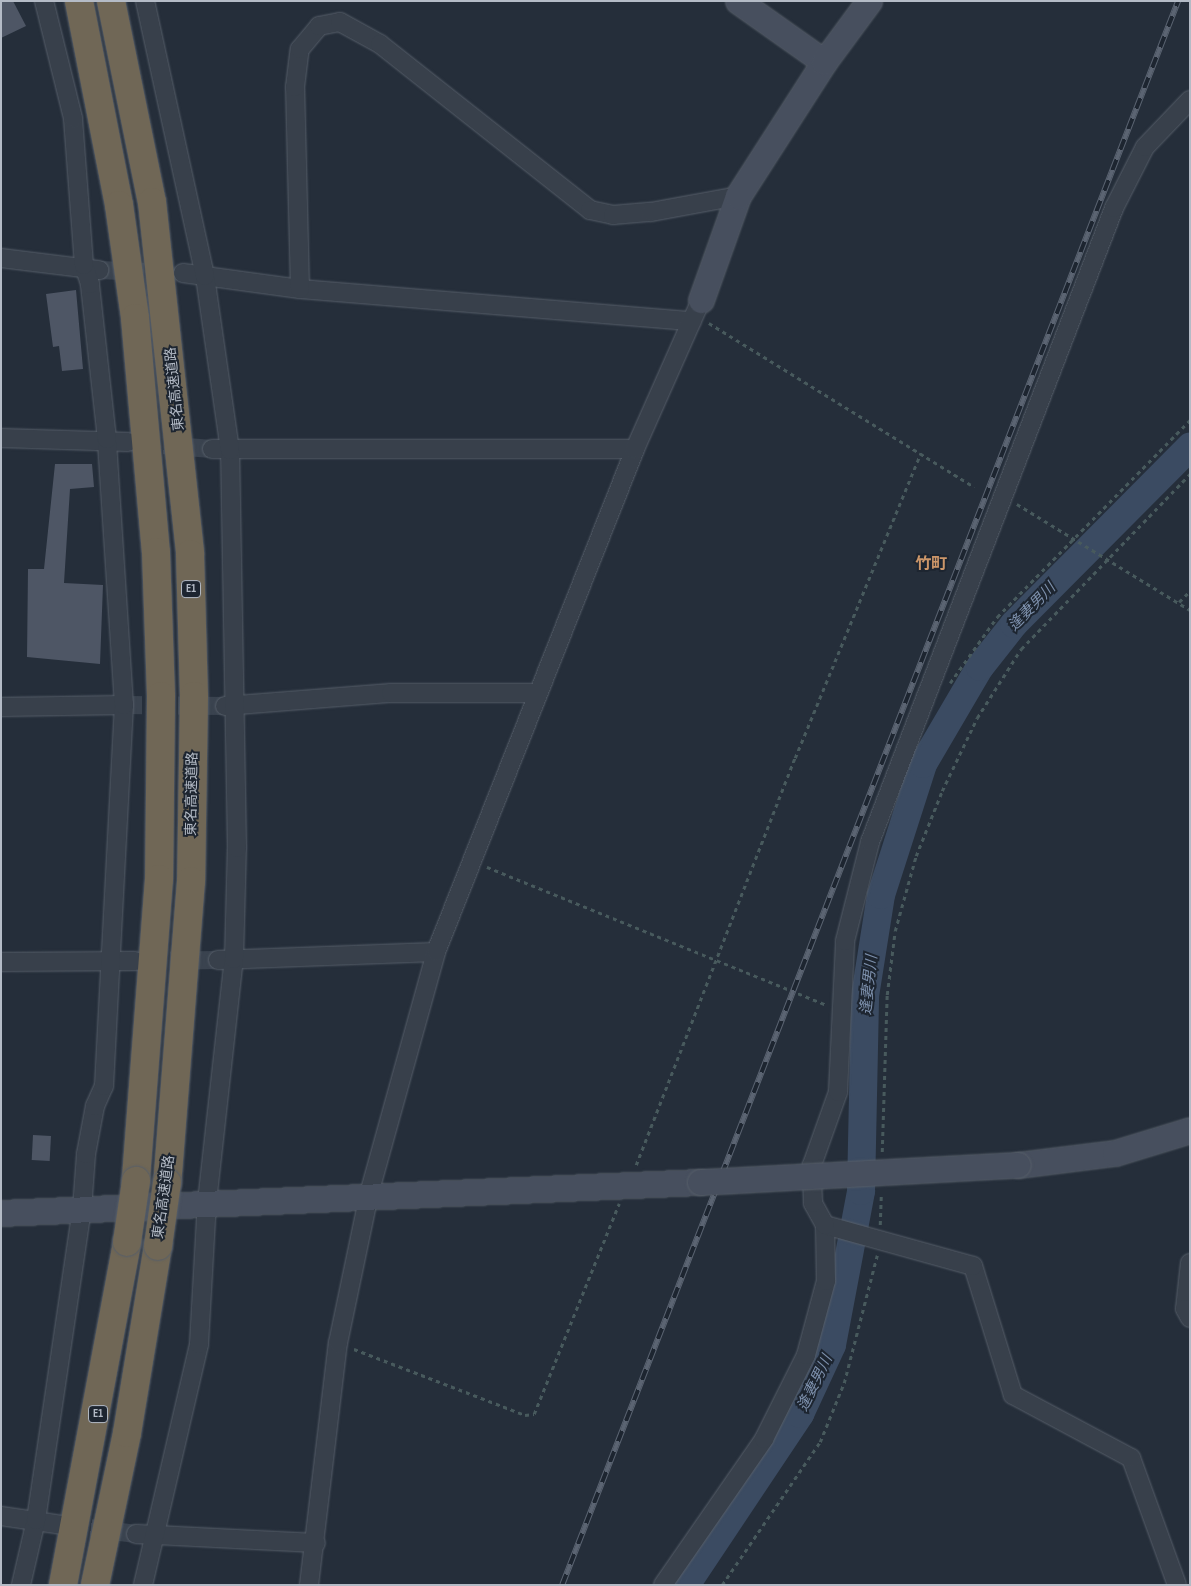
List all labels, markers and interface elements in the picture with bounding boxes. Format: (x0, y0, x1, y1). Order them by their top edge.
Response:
street label: 東名高速道路 (162, 346, 188, 432)
district label: 竹町 (915, 555, 947, 575)
water label: 逢妻男川 (1005, 579, 1059, 635)
road number: E1 (181, 580, 201, 598)
street label: 東名高速道路 (183, 752, 201, 836)
water label: 逢妻男川 (857, 954, 881, 1016)
street label: 東名高速道路 (150, 1154, 178, 1240)
water label: 逢妻男川 (794, 1352, 836, 1414)
road number: E1 (88, 1405, 108, 1424)

